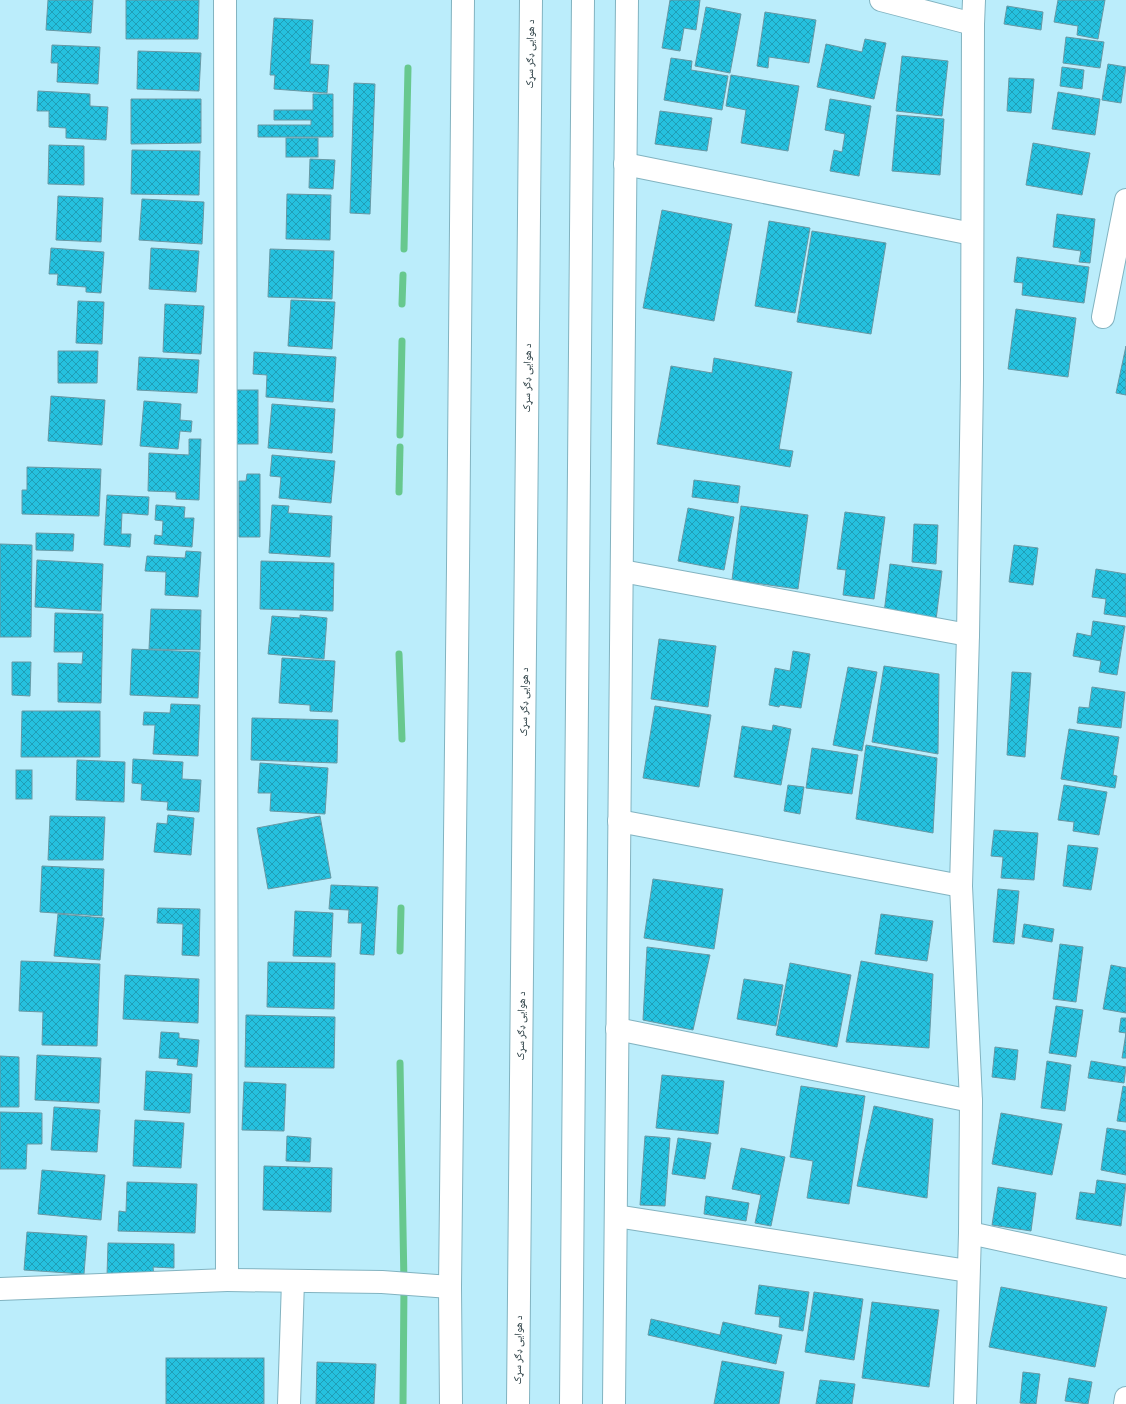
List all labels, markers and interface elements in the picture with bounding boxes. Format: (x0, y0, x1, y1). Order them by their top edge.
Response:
street label: د هوایی ډګر سړک (522, 19, 538, 89)
street label: د هوایی ډګر سړک (519, 343, 535, 413)
street label: د هوایی ډګر سړک (516, 667, 532, 737)
street label: د هوایی ډګر سړک (513, 991, 529, 1061)
street label: د هوایی ډګر سړک (510, 1315, 526, 1385)

